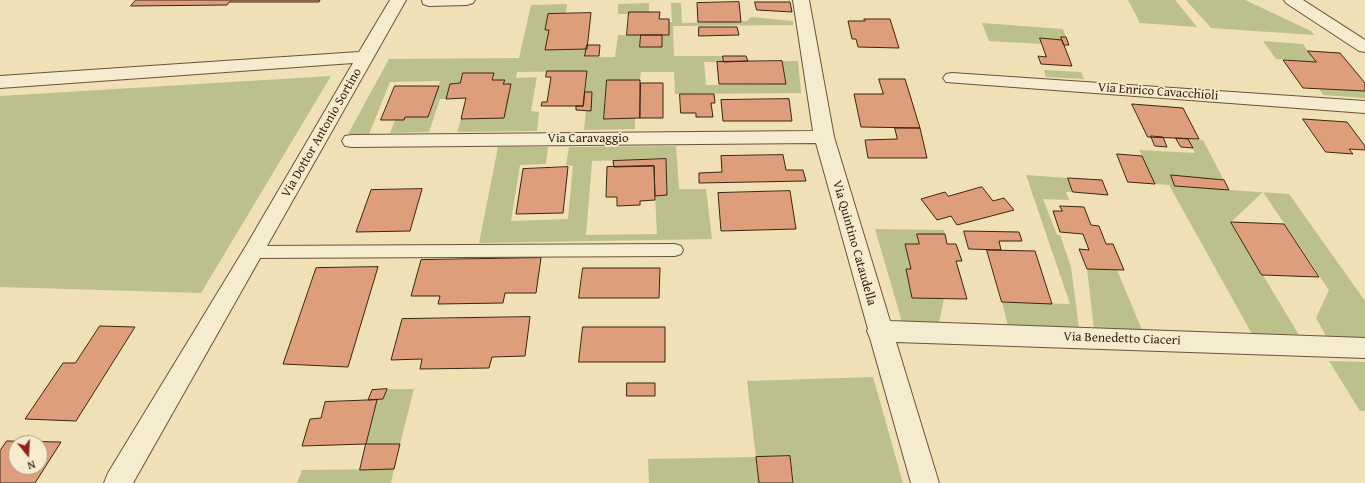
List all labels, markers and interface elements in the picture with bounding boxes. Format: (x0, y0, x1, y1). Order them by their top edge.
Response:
street label: Via Dottor Antonio Sortino (278, 65, 366, 201)
street label: Via Enrico Cavacchioli (1097, 80, 1219, 104)
street label: Via Caravaggio (547, 131, 629, 147)
street label: Via Quintino Cataudella (829, 179, 879, 307)
street label: Via Benedetto Ciaceri (1063, 329, 1181, 349)
north arrow (8, 435, 48, 475)
text: N (25, 457, 37, 474)

